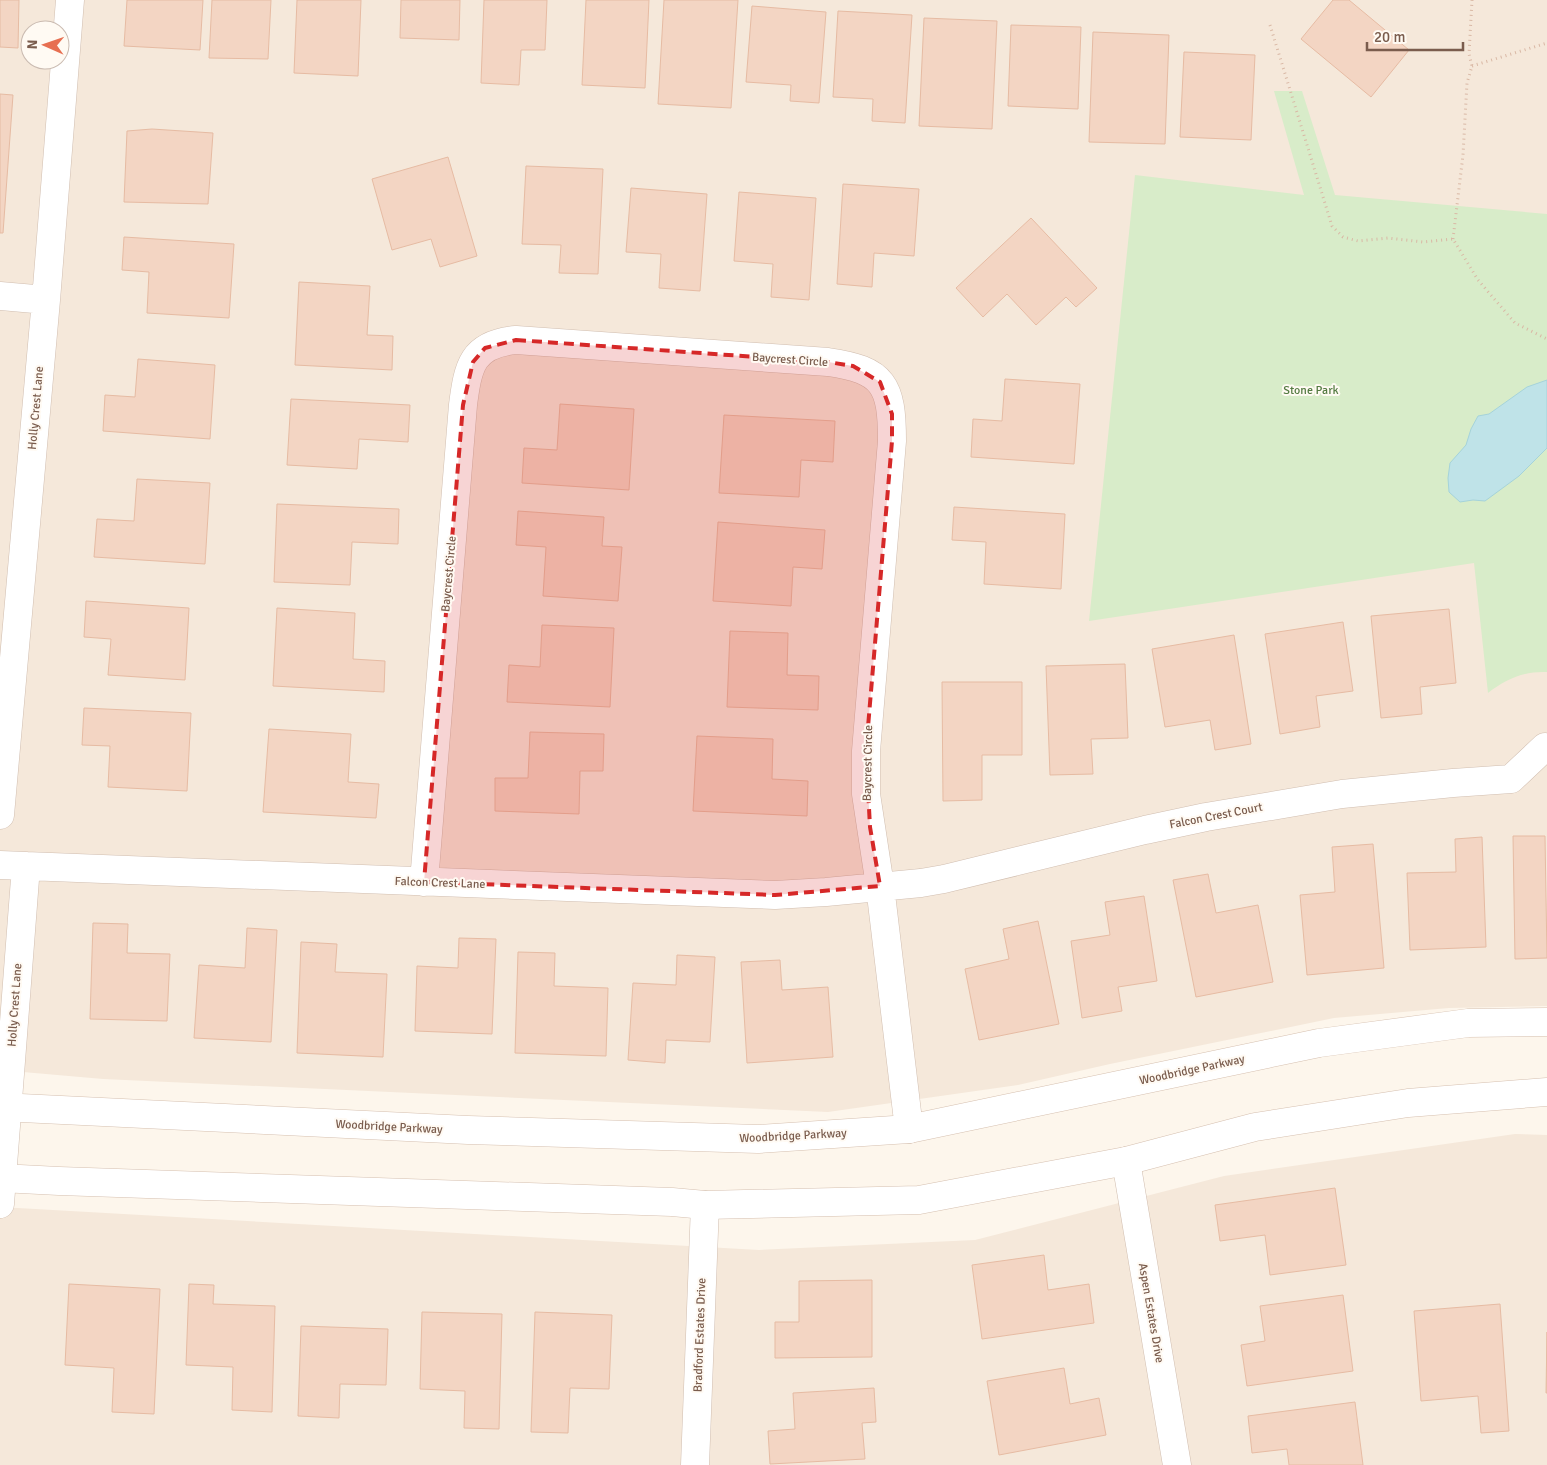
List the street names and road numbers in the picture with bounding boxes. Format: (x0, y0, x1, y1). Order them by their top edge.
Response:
street label: Baycrest Circle (751, 350, 829, 370)
street label: Holly Crest Lane (25, 366, 47, 450)
street label: Baycrest Circle (438, 535, 460, 613)
street label: Baycrest Circle (860, 725, 876, 801)
street label: Falcon Crest Court (1168, 800, 1264, 832)
street label: Falcon Crest Lane (394, 874, 486, 892)
street label: Holly Crest Lane (5, 963, 25, 1047)
street label: Woodbridge Parkway (1138, 1051, 1246, 1088)
street label: Woodbridge Parkway (335, 1117, 443, 1137)
street label: Woodbridge Parkway (739, 1126, 847, 1146)
street label: Aspen Estates Drive (1135, 1262, 1167, 1364)
street label: Bradford Estates Drive (691, 1278, 709, 1392)

